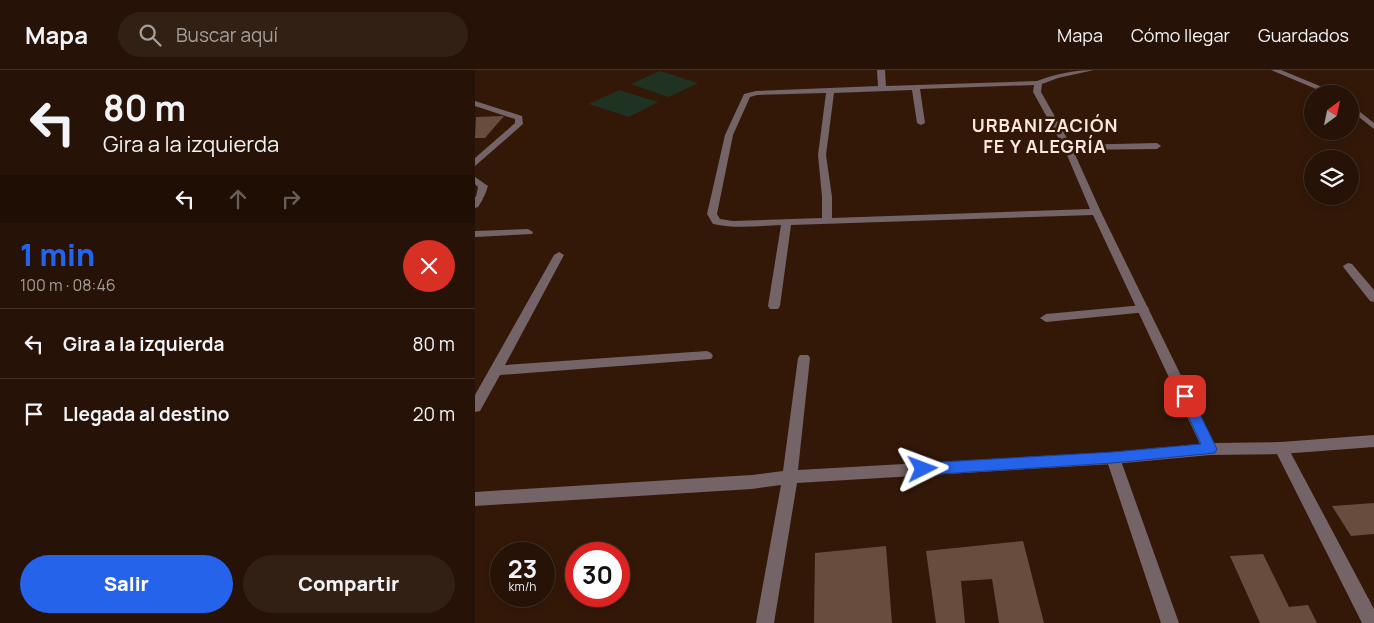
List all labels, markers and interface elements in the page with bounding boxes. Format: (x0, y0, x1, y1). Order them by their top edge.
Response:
search box (118, 12, 468, 57)
text: Mapa (25, 18, 88, 51)
icon: search (136, 21, 164, 49)
text: Buscar aquí (176, 22, 278, 48)
text: Mapa (1057, 23, 1103, 47)
text: Cómo llegar (1131, 23, 1230, 47)
text: Guardados (1258, 23, 1349, 47)
text: 80 m (103, 84, 186, 132)
north arrow (1304, 85, 1359, 140)
map controls (1304, 85, 1359, 205)
icon: left (20, 90, 85, 155)
district label: URBANIZACIÓN FE Y ALEGRÍA (972, 113, 1118, 158)
text: Gira a la izquierda (103, 129, 279, 159)
button: layers (1304, 150, 1359, 205)
icon: left (171, 185, 199, 213)
icon: ahead (224, 185, 252, 213)
icon: right (277, 185, 305, 213)
text: 1 min (20, 234, 95, 275)
button: close (403, 240, 455, 292)
text: 100 m · 08:46 (20, 274, 116, 296)
icon: left (20, 330, 48, 358)
text: Gira a la izquierda (63, 331, 224, 357)
text: 80 m (412, 331, 455, 357)
pin (1164, 375, 1206, 417)
icon: arrive (1171, 382, 1199, 410)
icon: arrive (20, 400, 48, 428)
text: Llegada al destino (63, 401, 230, 427)
text: 20 m (413, 401, 455, 427)
position arrow (896, 442, 948, 494)
speed limit sign: 30 (565, 542, 630, 607)
text: 23 (508, 551, 537, 586)
button: Salir (20, 555, 233, 613)
button: Compartir (243, 555, 455, 613)
text: km/h (509, 578, 536, 595)

